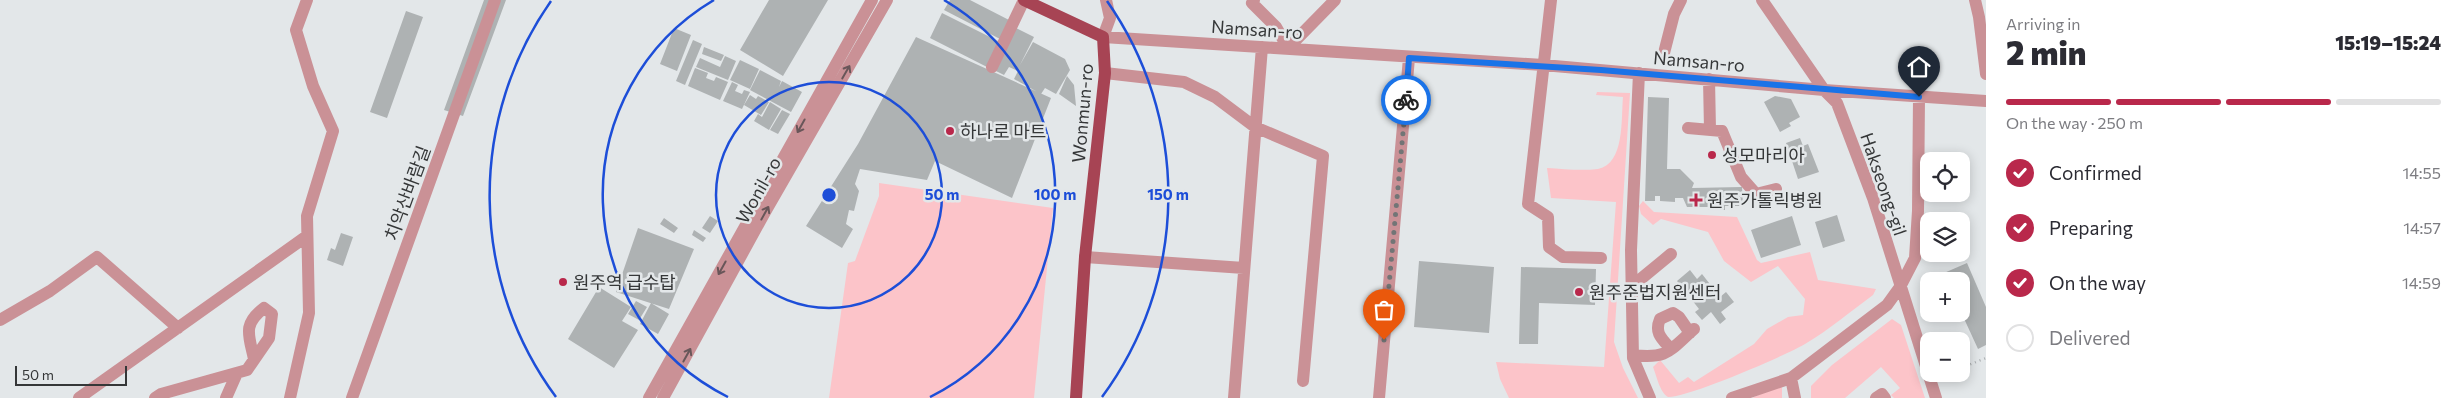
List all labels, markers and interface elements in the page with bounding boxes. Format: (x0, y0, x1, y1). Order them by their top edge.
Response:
text: Arriving in (2006, 14, 2080, 33)
street label: Namsan-ro (1210, 15, 1304, 43)
text: 15:19–15:24 (2335, 31, 2441, 54)
text: 2 min (2006, 32, 2086, 72)
street label: Namsan-ro (1652, 46, 1746, 76)
pin (1898, 46, 1940, 97)
icon: home (1905, 53, 1933, 81)
street label: Wonmun-ro (1067, 62, 1097, 164)
one-way arrow (841, 65, 851, 79)
courier (1381, 75, 1431, 125)
icon: bike (1392, 86, 1420, 114)
text: On the way · 250 m (2006, 113, 2143, 132)
one-way arrow (796, 118, 806, 133)
place label: 하나로 마트 (960, 120, 1046, 142)
marker: 하나로 마트 (944, 125, 956, 137)
street label: Hakseong-gil (1856, 130, 1912, 238)
street label: 치악산바람길 (380, 143, 434, 243)
place label: 성모마리아 (1722, 144, 1805, 166)
marker: 성모마리아 (1706, 149, 1718, 161)
map controls (1920, 152, 1970, 382)
button: locate (1920, 152, 1970, 202)
street label: Wonil-ro (731, 153, 785, 227)
icon: check (2006, 159, 2034, 187)
text: Confirmed (2049, 161, 2142, 184)
text: 14:55 (2402, 163, 2441, 182)
text: 50 m (925, 185, 959, 203)
text: 100 m (1034, 185, 1076, 203)
text: 150 m (1147, 185, 1189, 203)
centre of rings (820, 186, 838, 204)
place label: 원주가톨릭병원 (1707, 189, 1823, 211)
marker: 원주가톨릭병원 (1689, 193, 1703, 207)
one-way arrow (761, 206, 770, 221)
button: layers (1920, 212, 1970, 262)
icon: check (2006, 214, 2034, 242)
text: Preparing (2049, 216, 2133, 239)
text: 14:57 (2403, 218, 2441, 237)
one-way arrow (716, 260, 726, 274)
icon: check (2006, 269, 2034, 297)
place label: 원주역 급수탑 (573, 271, 676, 293)
text: On the way (2049, 271, 2146, 294)
button: + (1920, 272, 1970, 322)
text: 14:59 (2402, 273, 2441, 292)
marker: 원주역 급수탑 (557, 276, 569, 288)
place label: 원주준법지원센터 (1589, 281, 1721, 303)
marker: 원주준법지원센터 (1573, 286, 1585, 298)
pin (1363, 289, 1405, 340)
icon: bag (1370, 296, 1398, 324)
text: Delivered (2049, 326, 2130, 349)
button: − (1920, 332, 1970, 382)
one-way arrow (682, 348, 692, 363)
scale bar (15, 363, 128, 386)
text: 50 m (22, 366, 54, 383)

